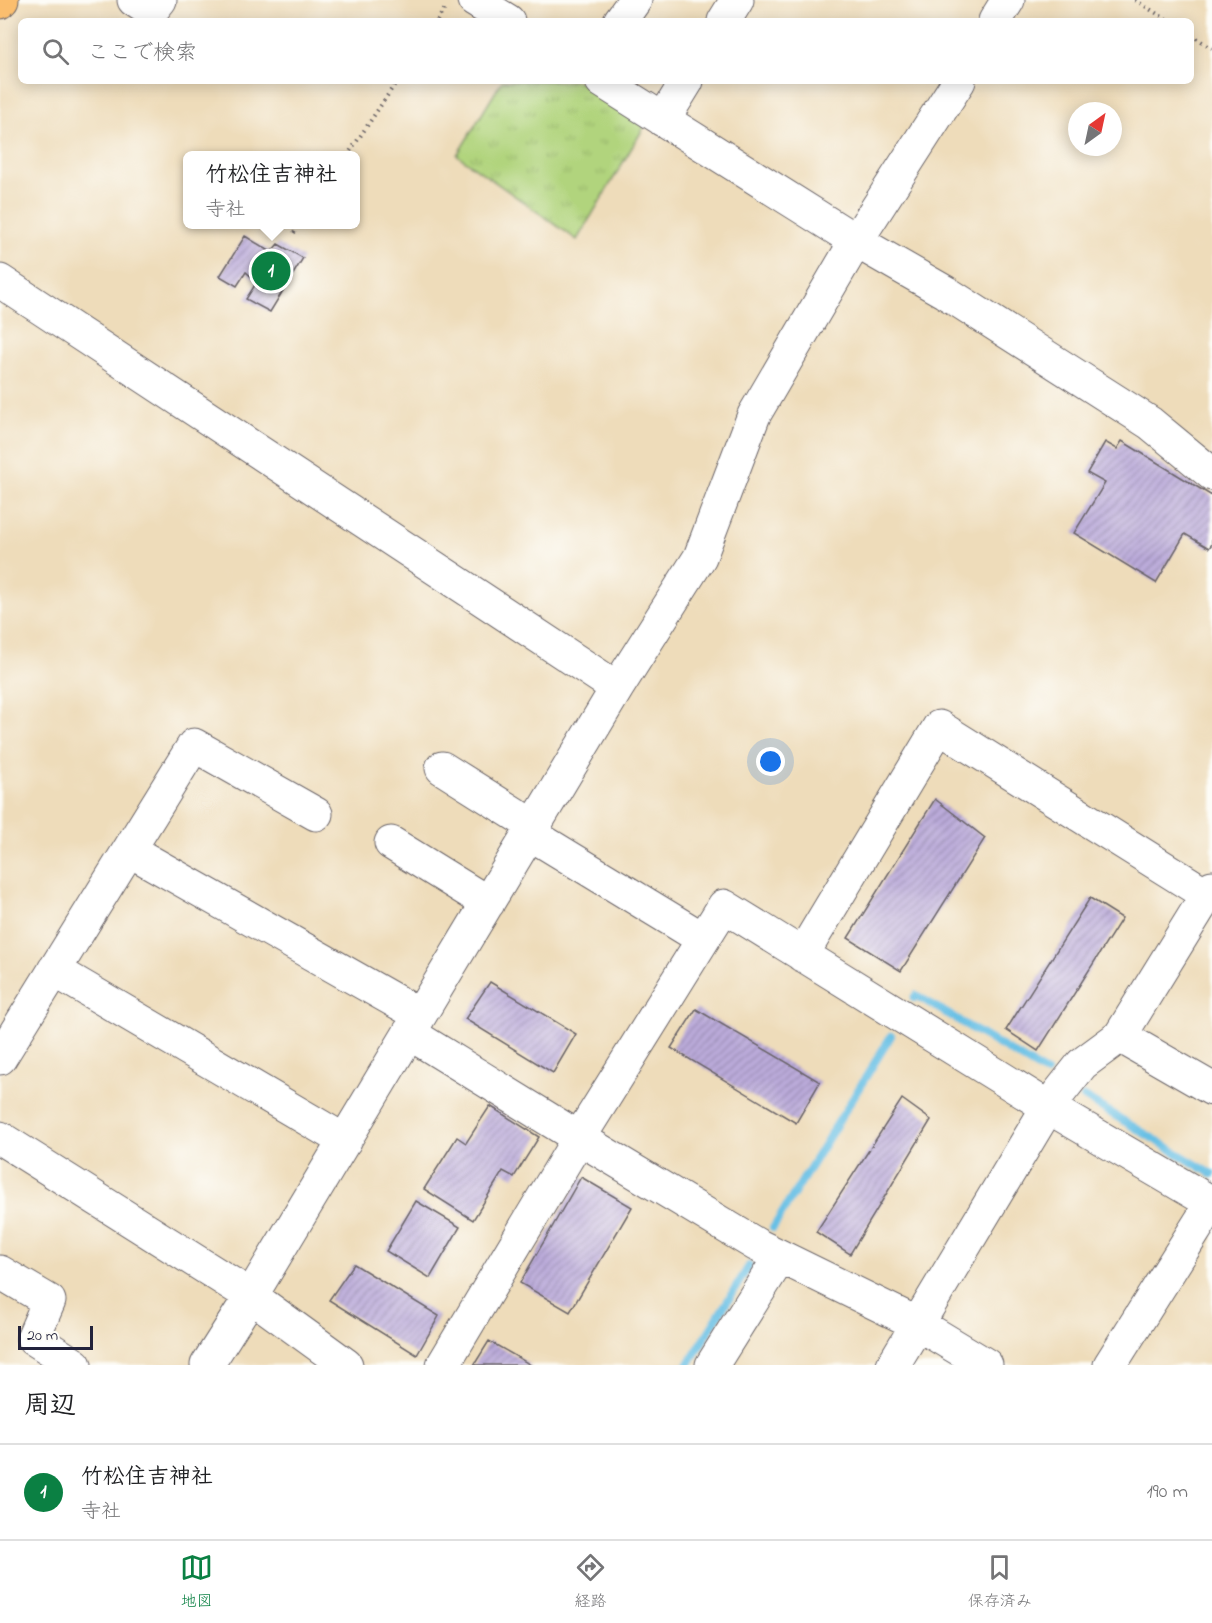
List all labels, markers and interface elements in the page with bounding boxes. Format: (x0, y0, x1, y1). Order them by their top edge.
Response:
search box (18, 18, 1194, 84)
icon: search (39, 35, 72, 68)
text: ここで検索 (87, 38, 197, 70)
north arrow (1068, 102, 1122, 156)
popup (183, 151, 360, 229)
text: 竹松住吉神社 (205, 160, 338, 192)
text: 寺社 (205, 196, 245, 225)
pin: 1 (252, 248, 290, 294)
your location (756, 747, 785, 776)
scale bar (18, 1323, 93, 1350)
text: 20 m (27, 1324, 58, 1348)
text: 周辺 (24, 1388, 76, 1426)
text: 竹松住吉神社 (81, 1462, 213, 1494)
text: 1 (40, 1478, 47, 1507)
text: 190 m (1146, 1478, 1188, 1507)
text: 寺社 (81, 1498, 121, 1527)
tab: 地図 (180, 1551, 213, 1614)
tab: 経路 (574, 1551, 607, 1614)
tab: 保存済み (968, 1551, 1032, 1614)

